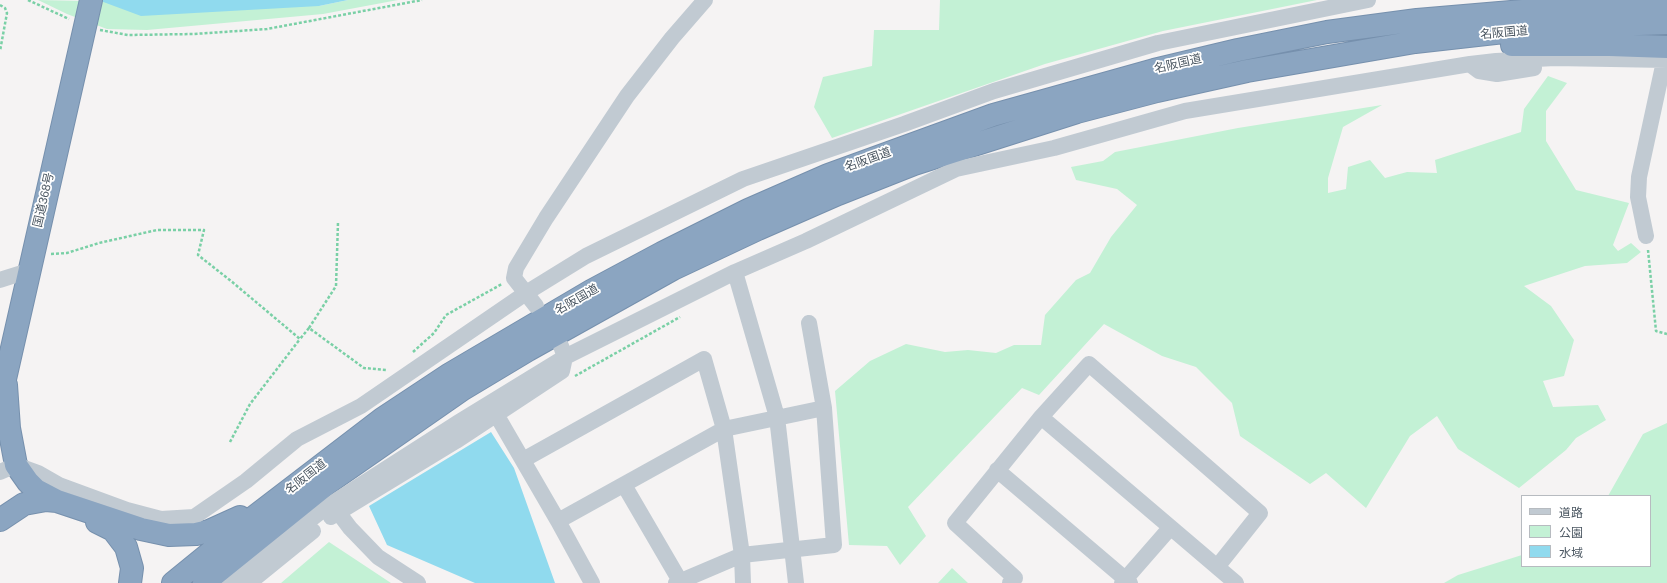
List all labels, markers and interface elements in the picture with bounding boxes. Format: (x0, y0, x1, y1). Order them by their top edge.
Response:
street label: 名阪国道 (1479, 24, 1529, 42)
street label: 名阪国道 (1153, 52, 1203, 76)
street label: 名阪国道 (843, 145, 893, 175)
street label: 国道368号 (31, 171, 57, 229)
street label: 名阪国道 (553, 282, 601, 318)
street label: 名阪国道 (283, 457, 329, 497)
legend (1521, 495, 1651, 567)
text: 道路 (1559, 506, 1583, 520)
text: 公園 (1559, 526, 1583, 540)
text: 水域 (1559, 546, 1583, 560)

